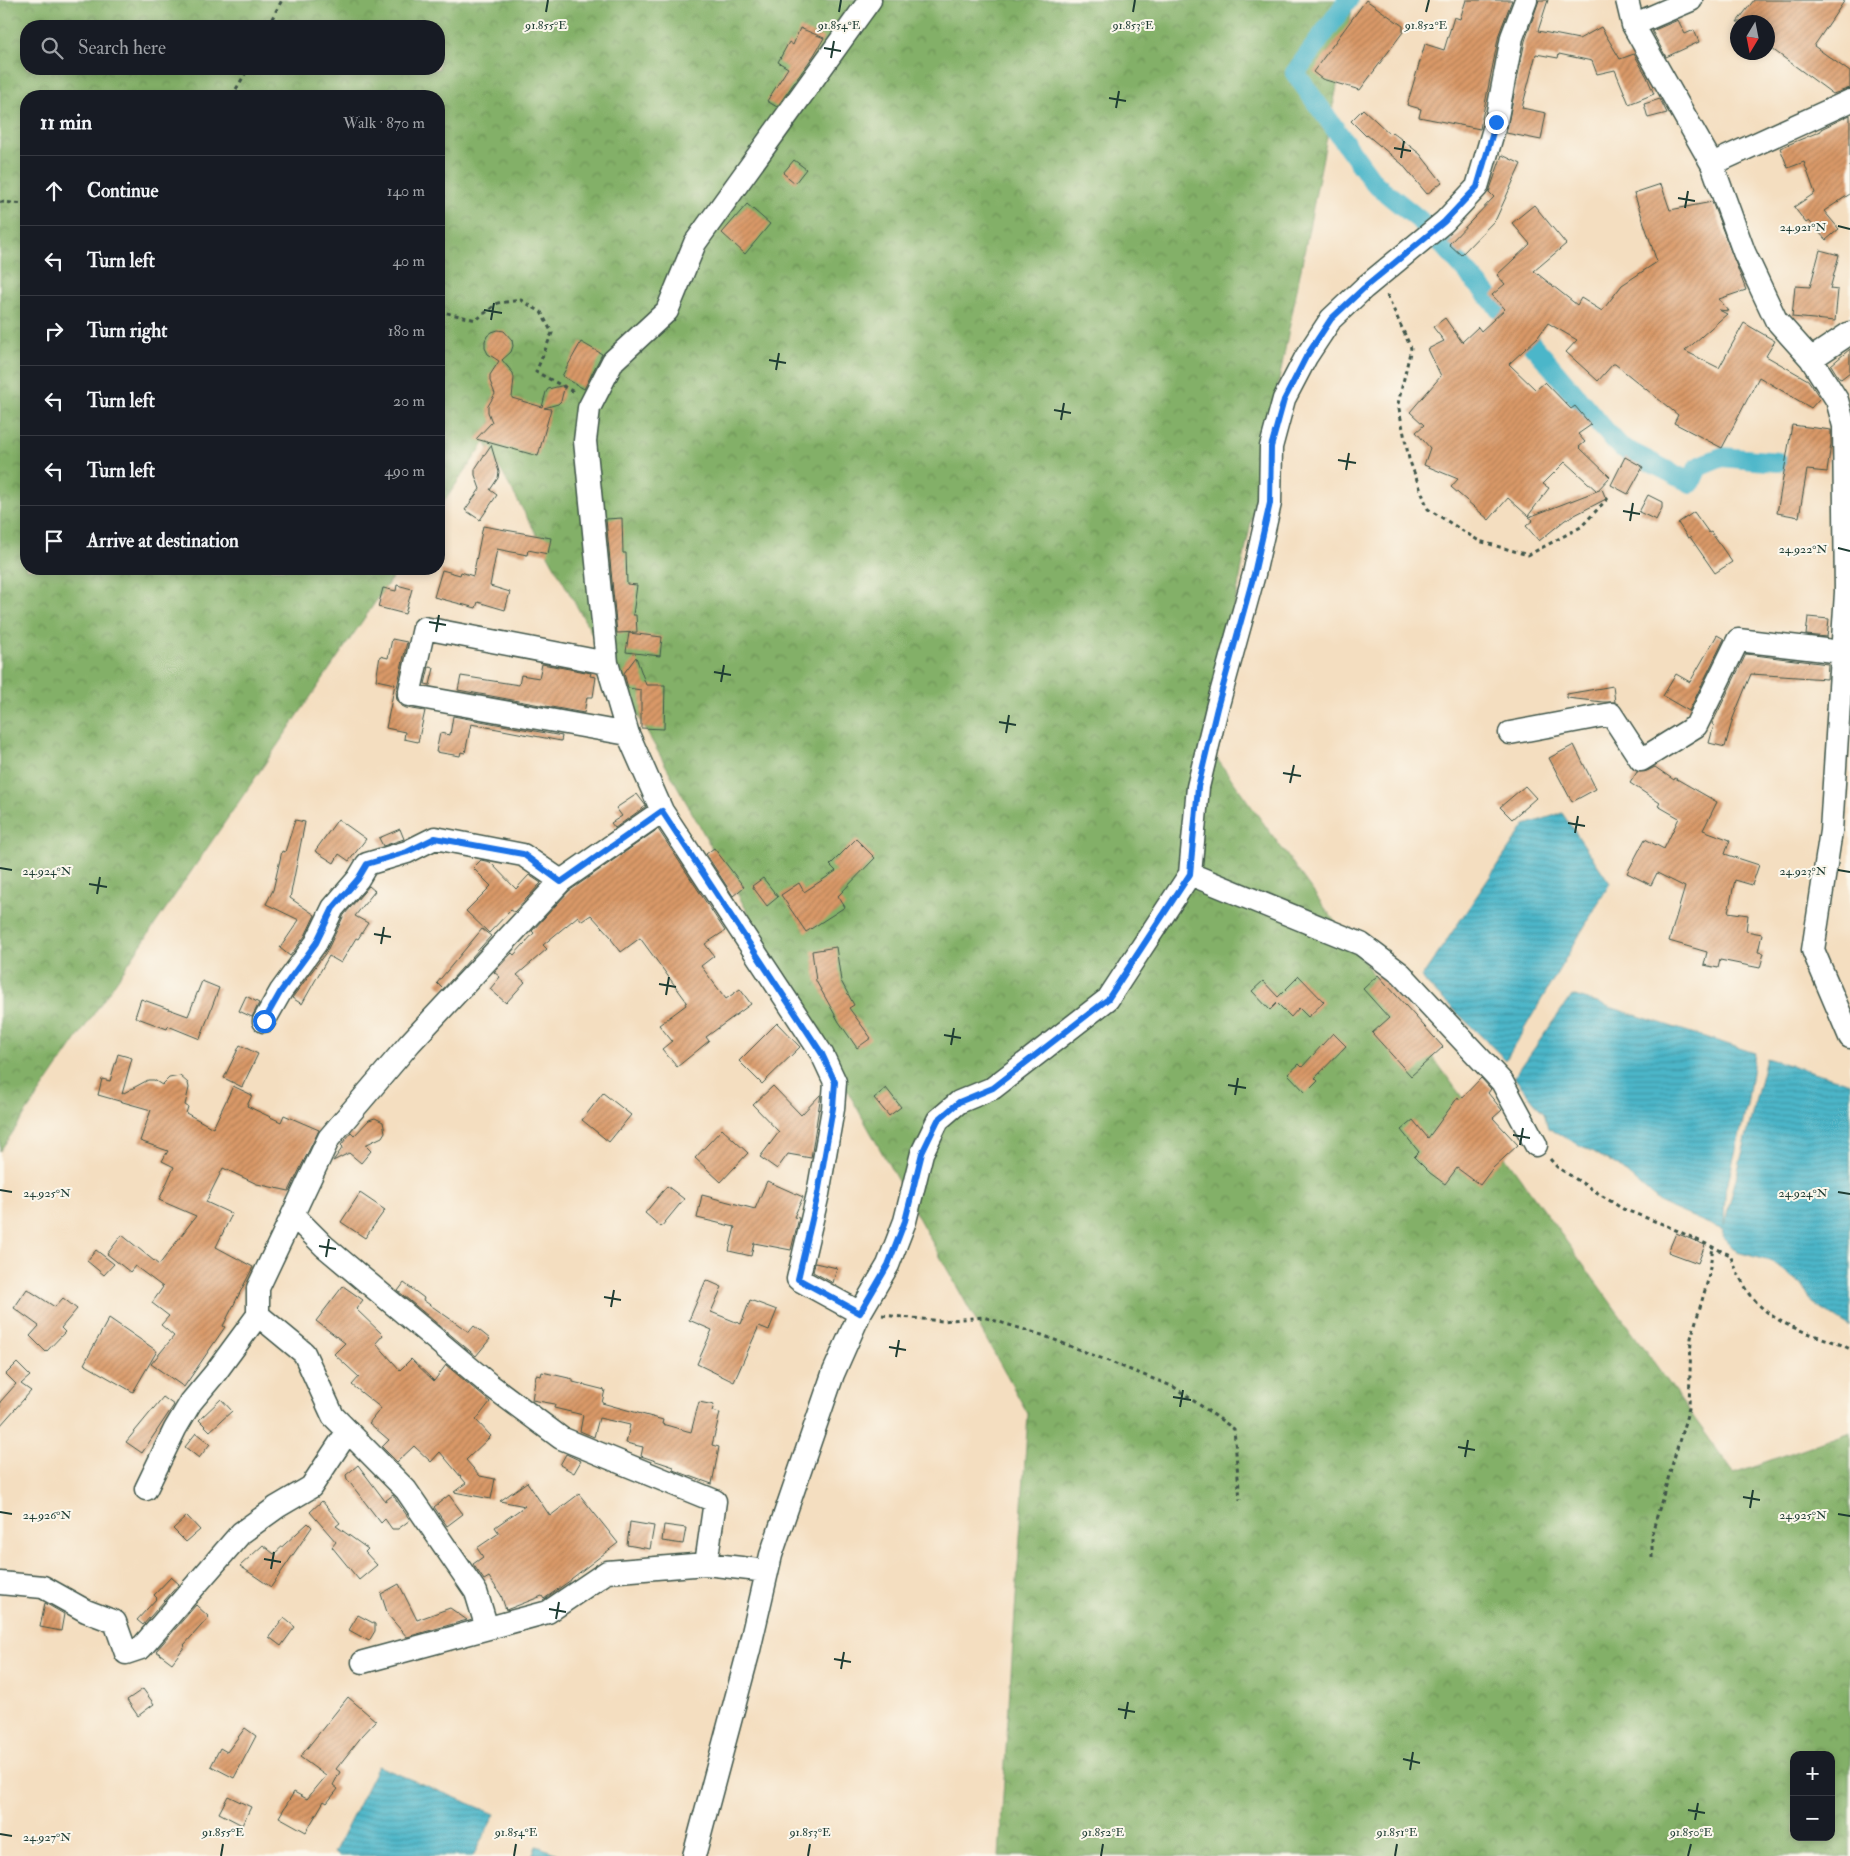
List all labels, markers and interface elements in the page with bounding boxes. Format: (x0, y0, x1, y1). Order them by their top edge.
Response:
north arrow (1730, 15, 1775, 60)
text: 91.855°E (524, 18, 567, 33)
text: 91.854°E (817, 18, 861, 33)
text: 91.853°E (1111, 18, 1154, 33)
text: 91.852°E (1404, 18, 1448, 33)
search box (20, 20, 445, 75)
icon: search (38, 34, 66, 62)
text: Search here (78, 36, 166, 60)
text: 11 min (40, 109, 92, 136)
route end (1485, 111, 1508, 134)
text: Walk · 870 m (343, 113, 425, 133)
icon: ahead (40, 177, 68, 205)
text: Continue (87, 179, 158, 203)
text: 140 m (387, 181, 425, 201)
text: 24.921°N (1780, 220, 1827, 235)
icon: left (40, 247, 68, 275)
text: Turn left (87, 249, 155, 273)
text: 40 m (392, 251, 425, 271)
icon: right (40, 317, 68, 345)
text: Turn right (87, 319, 167, 343)
text: 180 m (388, 321, 425, 341)
icon: left (40, 387, 68, 415)
text: Turn left (87, 389, 155, 413)
text: 20 m (393, 391, 425, 411)
icon: left (40, 457, 68, 485)
text: Turn left (87, 459, 155, 483)
text: 490 m (384, 461, 425, 481)
icon: arrive (40, 527, 68, 555)
text: Arrive at destination (87, 529, 239, 553)
text: 24.922°N (1779, 542, 1827, 557)
text: 24.924°N (23, 864, 72, 879)
text: 24.923°N (1780, 864, 1827, 879)
route start (253, 1010, 276, 1033)
text: 24.925°N (23, 1186, 71, 1201)
text: 24.924°N (1779, 1186, 1828, 1201)
text: 24.926°N (23, 1508, 71, 1523)
text: 24.925°N (1779, 1508, 1827, 1523)
map controls (1790, 1751, 1835, 1841)
button: + (1790, 1751, 1835, 1796)
button: − (1790, 1796, 1835, 1841)
text: 91.855°E (201, 1825, 244, 1840)
text: 91.854°E (494, 1825, 538, 1840)
text: 91.853°E (788, 1825, 831, 1840)
text: 91.852°E (1081, 1825, 1125, 1840)
text: 91.851°E (1376, 1825, 1418, 1840)
text: 91.850°E (1669, 1825, 1713, 1840)
text: 24.927°N (23, 1830, 71, 1845)

